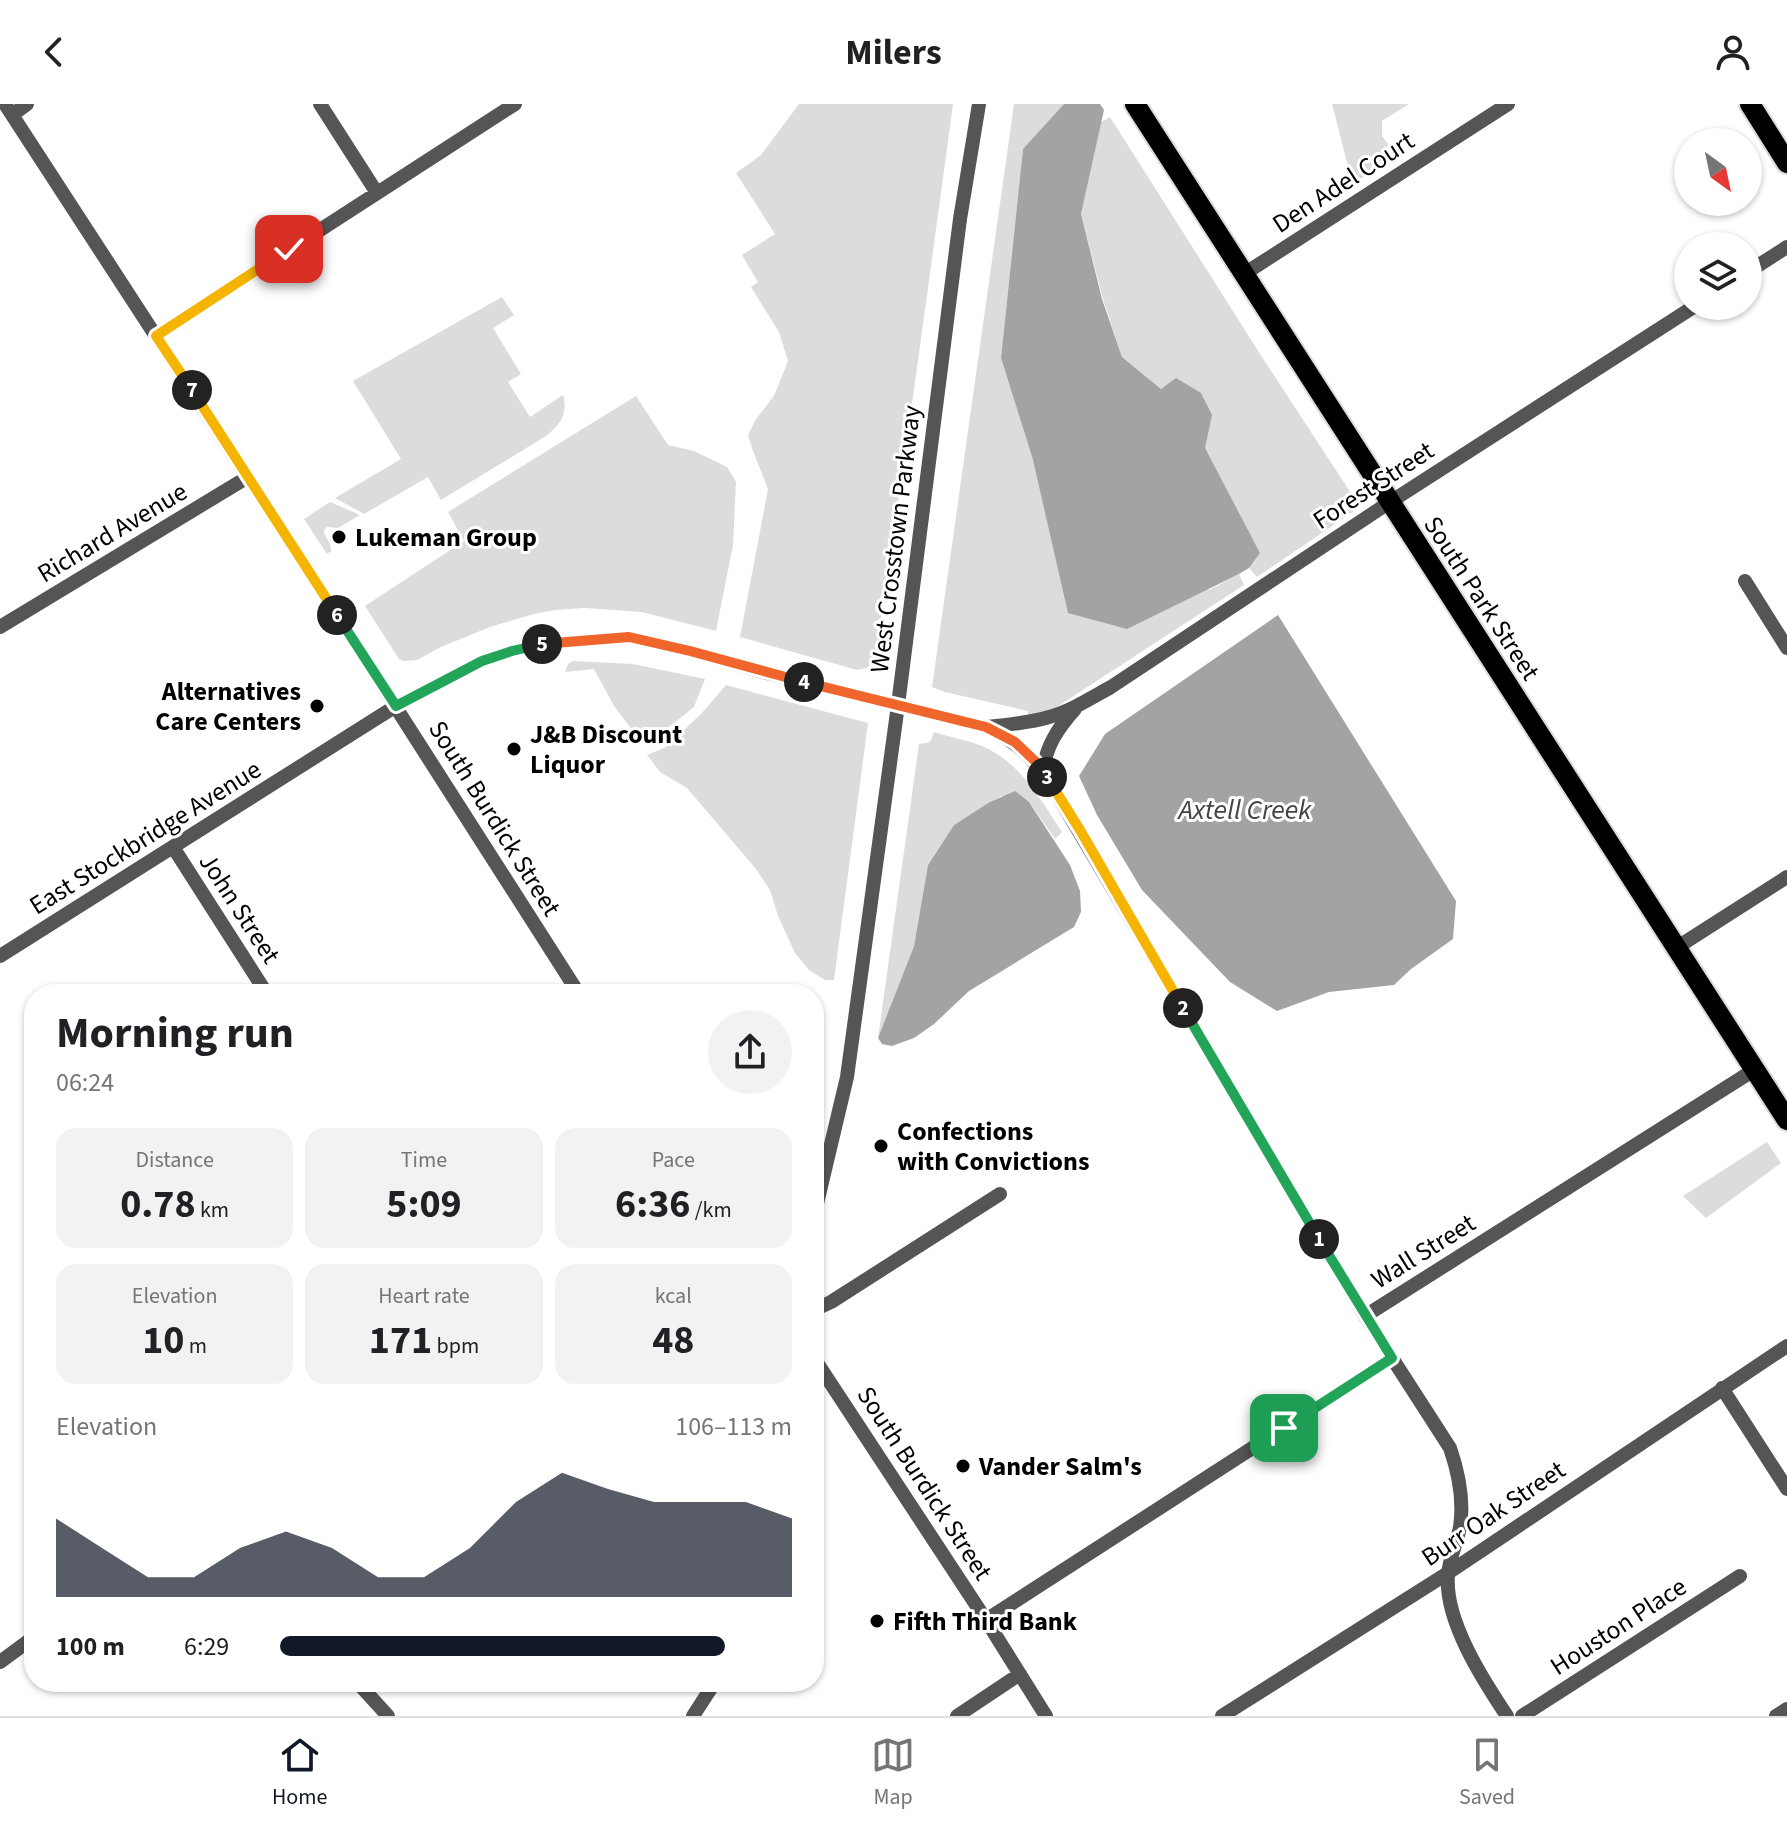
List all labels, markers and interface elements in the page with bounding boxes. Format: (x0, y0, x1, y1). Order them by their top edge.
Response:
text: Milers (845, 27, 942, 78)
icon: back (32, 30, 76, 74)
icon: person (1711, 30, 1755, 74)
street label: Den Adel Court (1265, 123, 1422, 242)
north arrow (1674, 128, 1762, 216)
map controls (1674, 128, 1762, 320)
pin (255, 215, 323, 283)
icon: check (267, 227, 311, 271)
button: layers (1674, 232, 1762, 320)
pin: 7 (172, 370, 212, 410)
text: 7 (186, 374, 198, 406)
street label: West Crosstown Parkway (861, 403, 930, 675)
street label: Forest Street (1305, 432, 1441, 538)
street label: Richard Avenue (30, 473, 194, 592)
street label: South Park Street (1415, 509, 1549, 688)
place label: Lukeman Group (355, 519, 537, 556)
marker: Lukeman Group (330, 528, 348, 546)
pin: 6 (317, 595, 357, 635)
text: 6 (331, 599, 343, 631)
pin: 5 (522, 624, 562, 664)
text: 5 (536, 628, 548, 660)
pin: 4 (784, 662, 824, 702)
text: 4 (798, 666, 810, 698)
place label: Alternatives Care Centers (155, 673, 301, 740)
marker: Alternatives Care Centers (308, 697, 326, 715)
street label: South Burdick Street (419, 713, 570, 923)
place label: J&B Discount Liquor (530, 716, 682, 783)
marker: J&B Discount Liquor (505, 740, 523, 758)
street label: East Stockbridge Avenue (22, 751, 268, 924)
pin: 3 (1027, 757, 1067, 797)
text: 3 (1041, 761, 1053, 793)
water label: Axtell Creek (1177, 790, 1312, 830)
street label: John Street (190, 846, 289, 971)
pin: 2 (1163, 988, 1203, 1028)
text: 2 (1177, 992, 1189, 1024)
text: Morning run (56, 1002, 294, 1065)
button: share (708, 1010, 792, 1094)
text: 06:24 (56, 1064, 114, 1101)
place label: Confections with Convictions (897, 1113, 1089, 1180)
marker: Confections with Convictions (872, 1137, 890, 1155)
text: Distance (136, 1144, 214, 1176)
text: Time (401, 1144, 447, 1176)
text: Pace (652, 1144, 695, 1176)
text: 0.78 (120, 1176, 196, 1233)
text: 5:09 (386, 1176, 462, 1233)
text: 6:36 (615, 1176, 690, 1233)
text: km (196, 1194, 229, 1226)
text: /km (690, 1194, 732, 1226)
street label: Wall Street (1364, 1205, 1483, 1298)
pin: 1 (1299, 1219, 1339, 1259)
text: 1 (1313, 1223, 1325, 1255)
text: Elevation (132, 1280, 218, 1312)
text: Heart rate (378, 1280, 470, 1312)
text: kcal (655, 1280, 692, 1312)
text: 10 (142, 1312, 184, 1369)
text: 171 (369, 1312, 432, 1369)
text: 48 (652, 1312, 694, 1369)
text: m (184, 1330, 207, 1362)
text: bpm (432, 1330, 479, 1362)
street label: South Burdick Street (848, 1379, 1001, 1588)
pin (1250, 1394, 1318, 1462)
icon: arrive (1262, 1406, 1306, 1450)
text: Elevation (56, 1408, 157, 1445)
text: 106–113 m (675, 1408, 792, 1445)
place label: Vander Salm's (978, 1448, 1142, 1485)
street label: Burr Oak Street (1414, 1451, 1573, 1575)
marker: Vander Salm's (954, 1457, 972, 1475)
street label: Houston Place (1543, 1568, 1694, 1684)
place label: Fifth Third Bank (893, 1603, 1078, 1640)
marker: Fifth Third Bank (868, 1612, 886, 1630)
text: 100 m (56, 1628, 125, 1665)
text: 6:29 (184, 1628, 229, 1665)
tab: Home (272, 1733, 327, 1813)
tab: Map (871, 1733, 915, 1813)
tab: Saved (1459, 1733, 1515, 1813)

